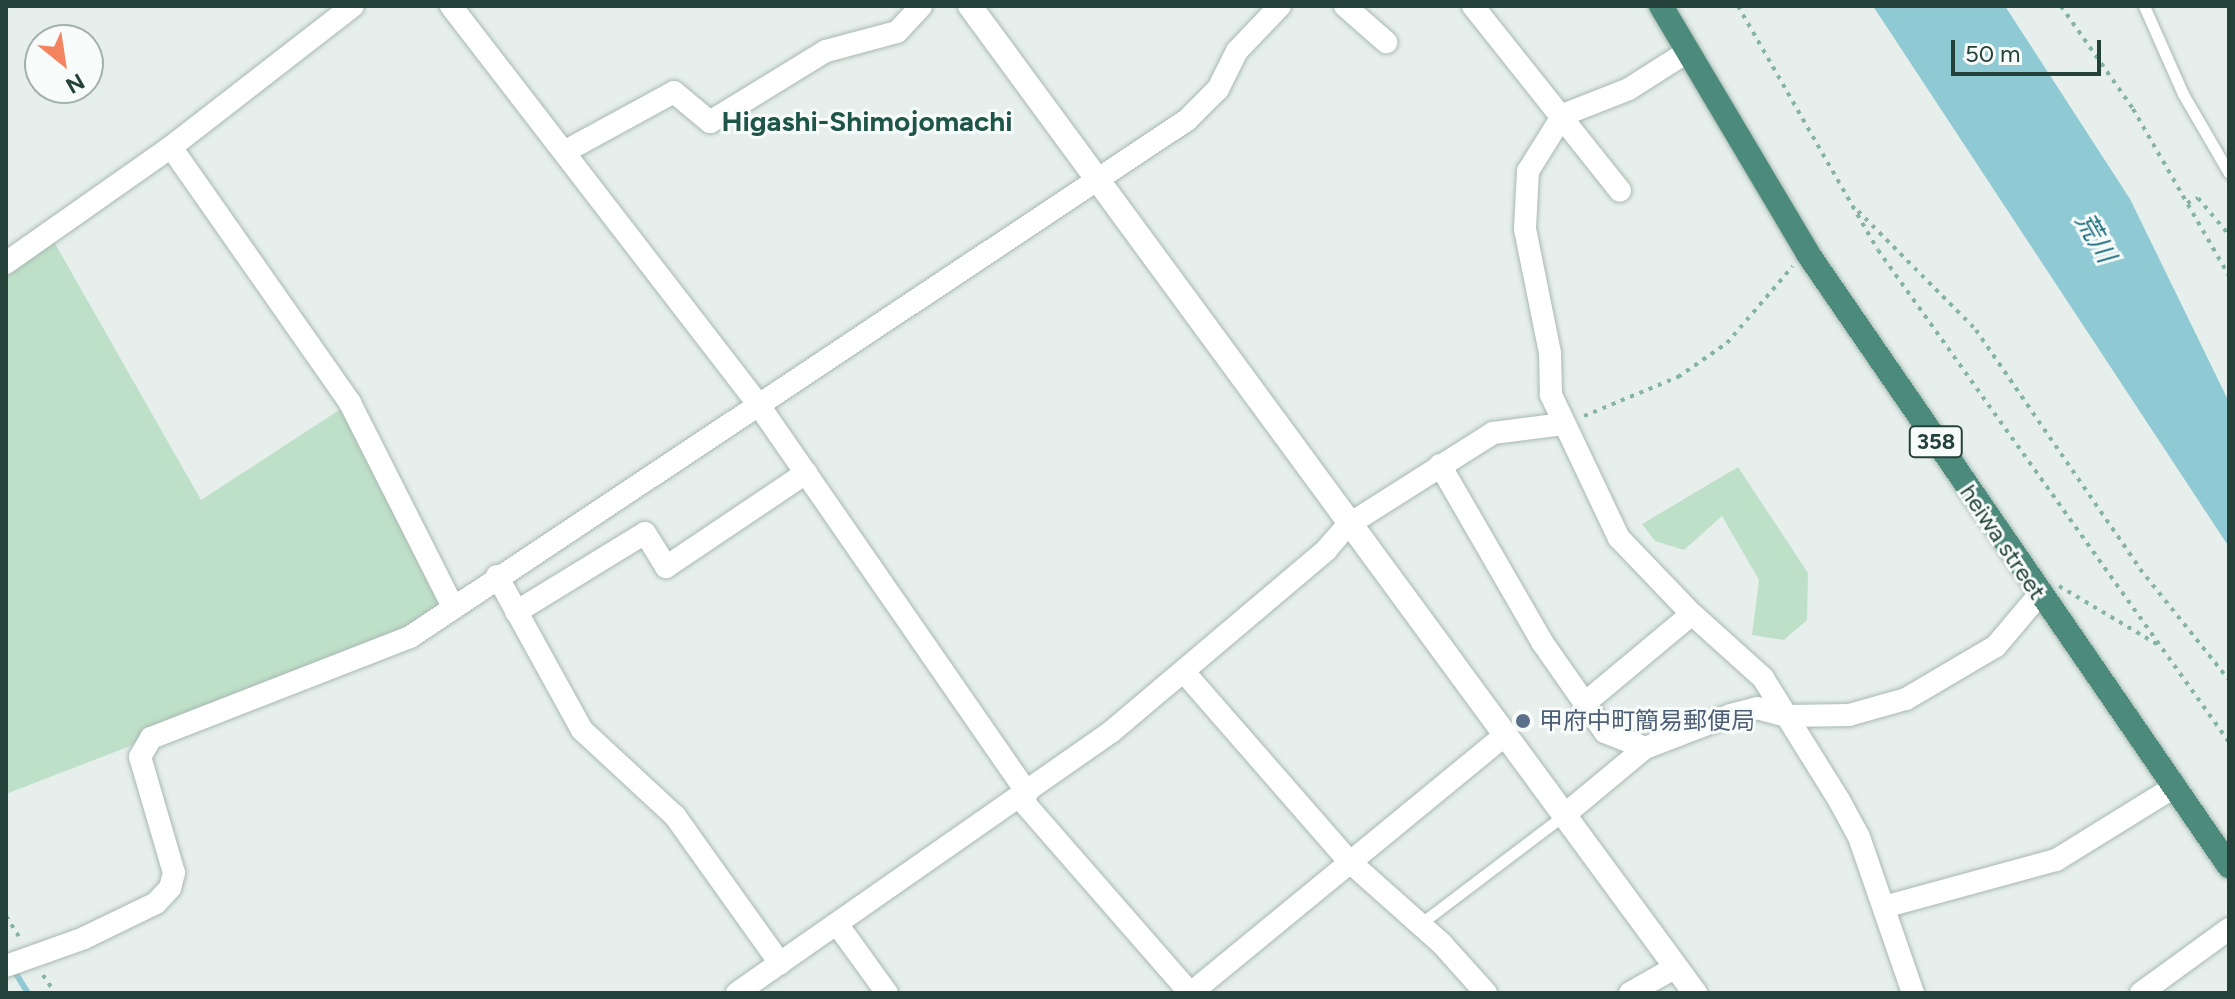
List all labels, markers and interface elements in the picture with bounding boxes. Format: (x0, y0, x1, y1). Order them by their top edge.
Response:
north arrow (24, 24, 104, 104)
scale bar (1955, 24, 2105, 74)
text: 50 m (1965, 39, 2021, 68)
text: N (61, 68, 89, 99)
district label: Higashi-Shimojomachi (721, 104, 1013, 138)
water label: 荒川 (2068, 208, 2122, 268)
road number: 358 (1908, 424, 1964, 460)
street label: heiwa street (1954, 479, 2052, 605)
place label: 甲府中町簡易郵便局 (1539, 707, 1755, 735)
marker: 甲府中町簡易郵便局 (1514, 712, 1532, 730)

